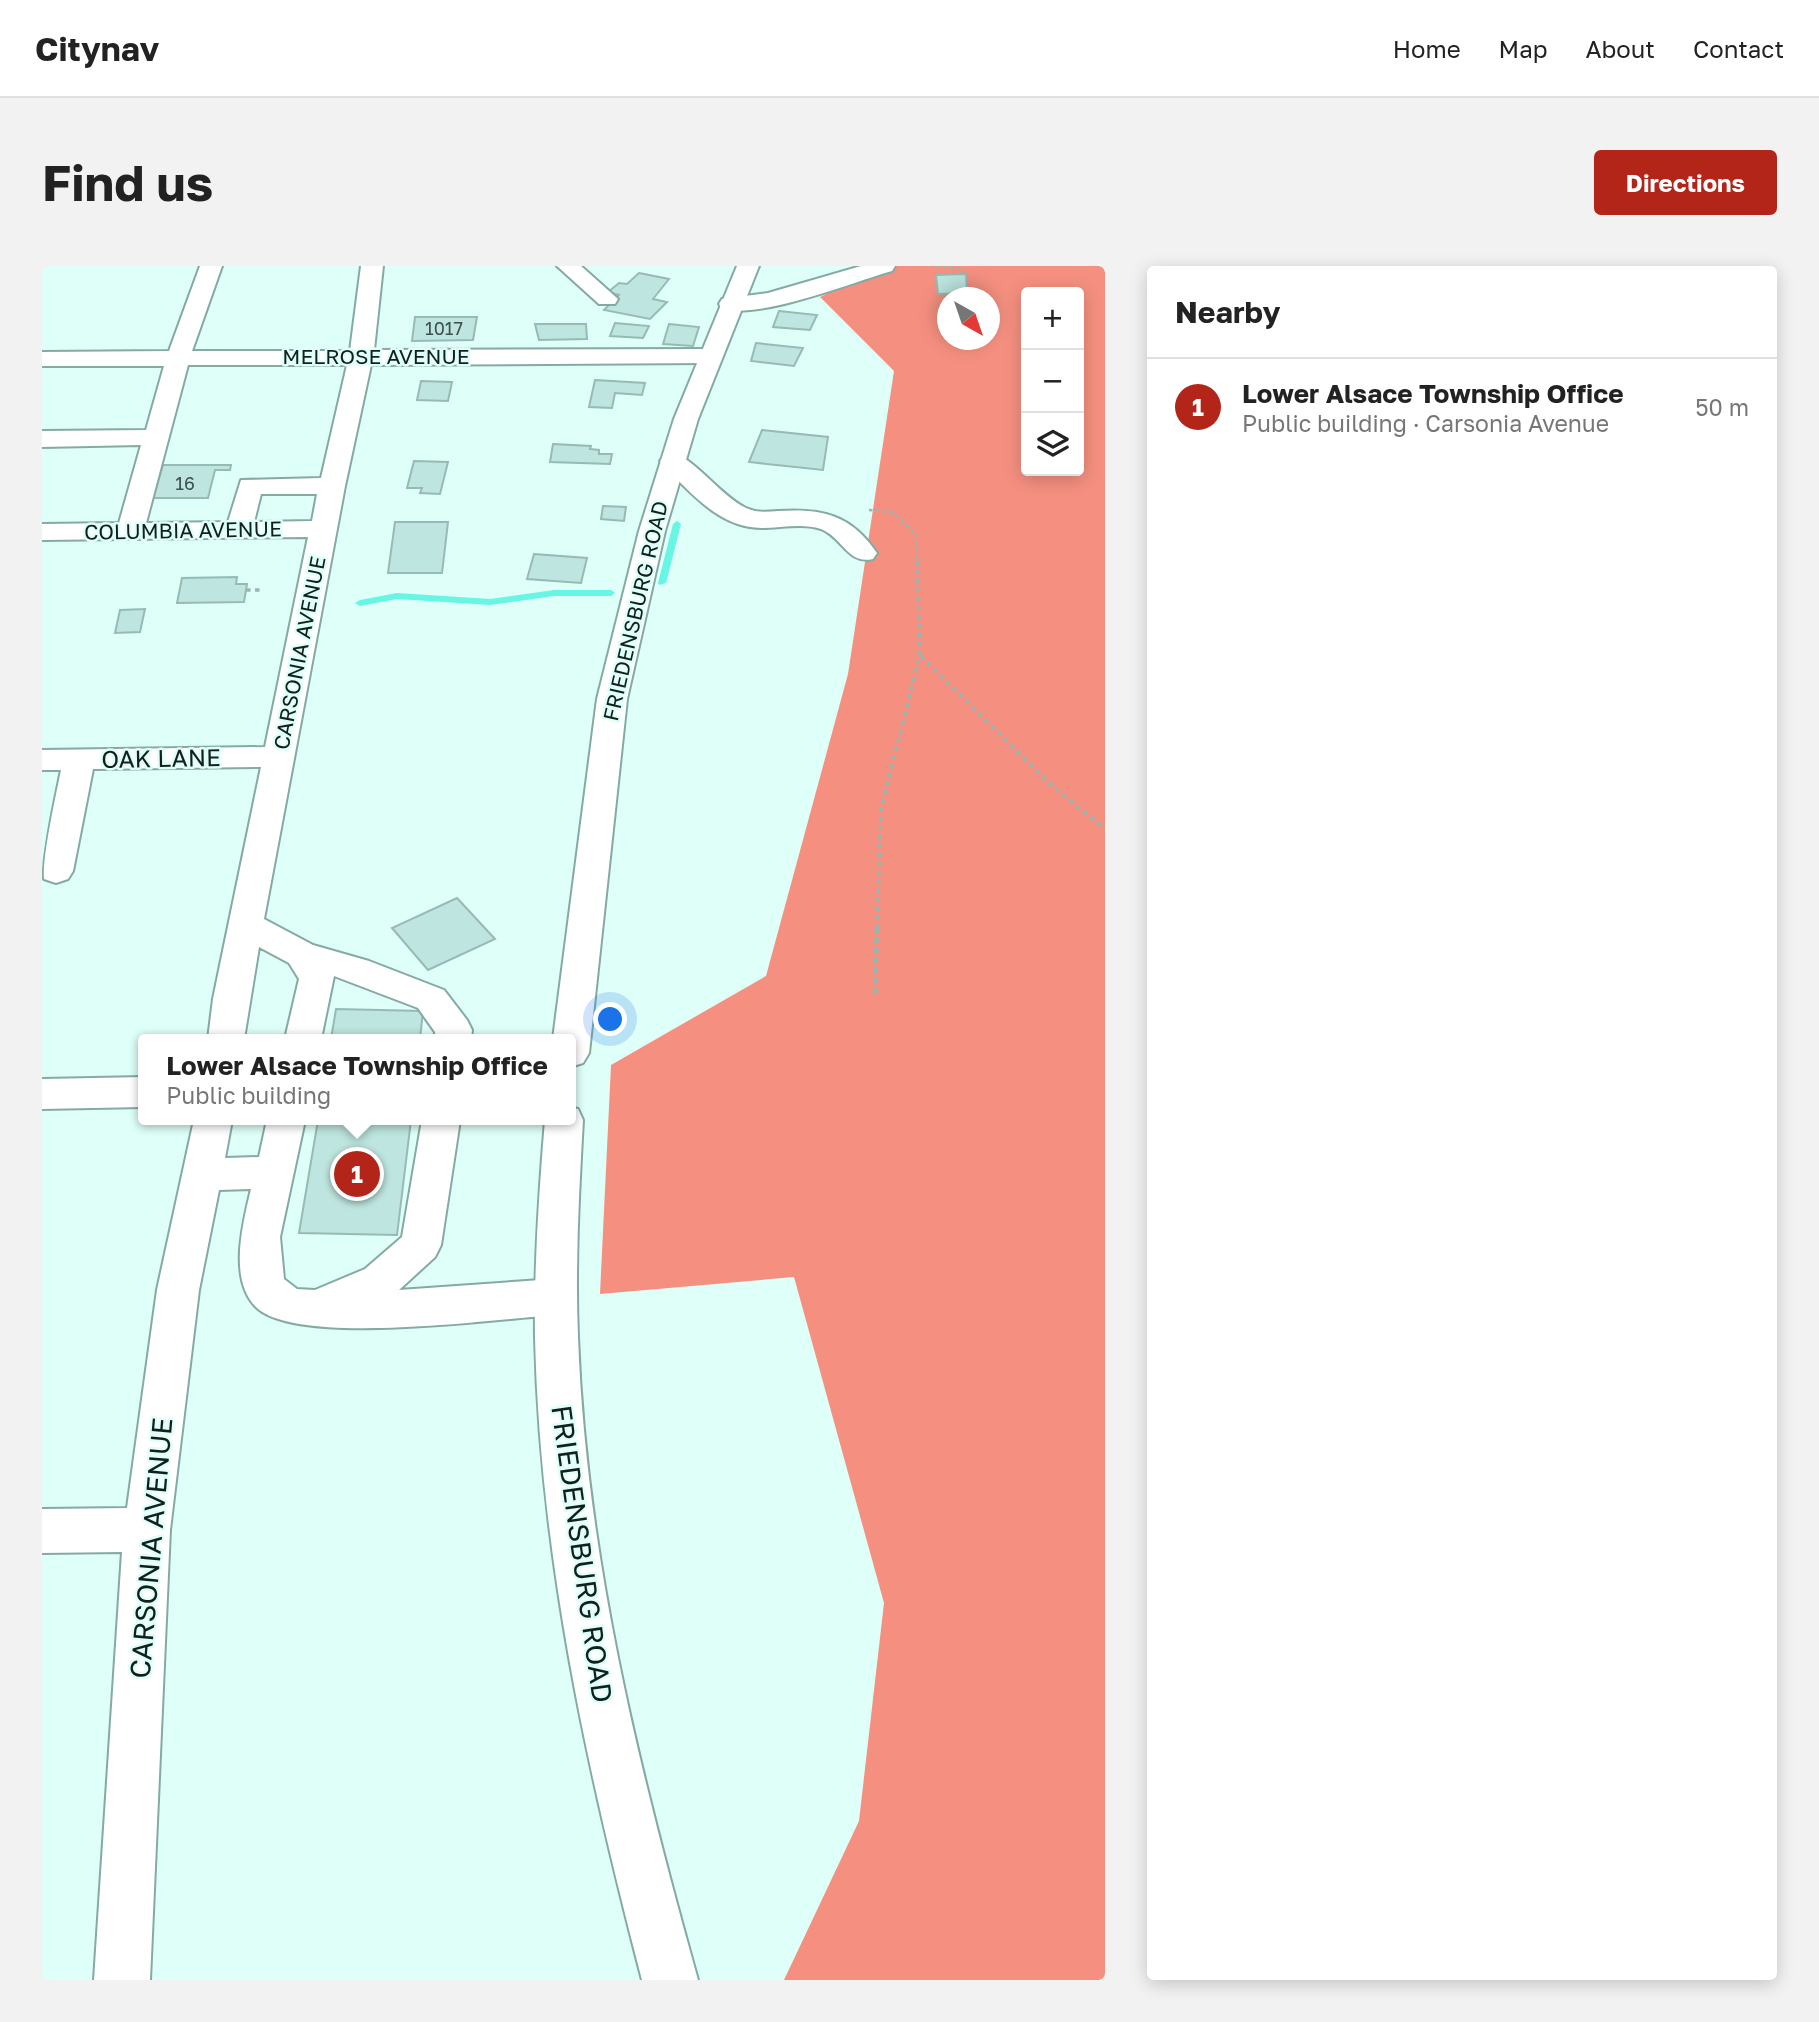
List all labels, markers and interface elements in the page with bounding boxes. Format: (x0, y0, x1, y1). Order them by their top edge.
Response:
text: Citynav (35, 29, 159, 68)
text: Home (1393, 34, 1461, 63)
text: Map (1499, 34, 1548, 63)
text: About (1586, 34, 1655, 63)
text: Contact (1693, 34, 1784, 63)
button: Directions (1594, 150, 1777, 215)
text: Find us (42, 153, 213, 212)
north arrow (937, 287, 1000, 350)
map controls (1021, 287, 1084, 476)
button: + (1021, 287, 1084, 350)
text: Nearby (1175, 294, 1280, 330)
house number: 1017 (425, 317, 463, 339)
street label: MELROSE AVENUE (282, 343, 470, 369)
button: − (1021, 350, 1084, 413)
text: Lower Alsace Township Office (1242, 378, 1623, 409)
text: 1 (1192, 393, 1204, 421)
text: 50 m (1695, 393, 1749, 421)
text: Public building · Carsonia Avenue (1242, 409, 1609, 437)
button: layers (1021, 413, 1084, 476)
house number: 16 (175, 472, 195, 494)
street label: FRIEDENSBURG ROAD (597, 498, 673, 723)
street label: COLUMBIA AVENUE (84, 515, 282, 545)
street label: CARSONIA AVENUE (268, 554, 331, 752)
street label: OAK LANE (101, 742, 221, 773)
your location (593, 1002, 627, 1036)
popup (138, 1034, 576, 1125)
text: Lower Alsace Township Office (166, 1050, 548, 1081)
text: Public building (166, 1081, 331, 1109)
pin: 1 (334, 1148, 380, 1200)
street label: FRIEDENSBURG ROAD (545, 1403, 620, 1705)
street label: CARSONIA AVENUE (123, 1416, 178, 1680)

